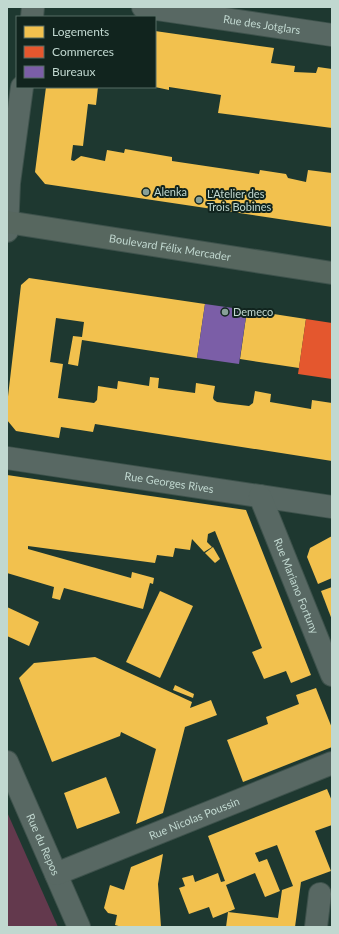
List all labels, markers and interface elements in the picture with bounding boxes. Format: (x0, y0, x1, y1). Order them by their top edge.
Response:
street label: Rue des Jotglars (222, 12, 301, 36)
legend (16, 16, 156, 88)
text: Logements (52, 24, 109, 39)
text: Commerces (52, 44, 114, 59)
text: Bureaux (52, 64, 95, 79)
place label: Alenka (154, 185, 187, 198)
marker: Alenka (141, 187, 151, 197)
place label: L'Atelier des Trois Bobines (207, 187, 272, 213)
marker: L'Atelier des Trois Bobines (194, 195, 204, 205)
street label: Boulevard Félix Mercader (108, 231, 232, 263)
place label: Demeco (233, 305, 273, 318)
marker: Demeco (220, 307, 230, 317)
street label: Rue Georges Rives (124, 469, 215, 495)
street label: Rue Mariano Fortuny (272, 536, 322, 636)
street label: Rue Nicolas Poussin (147, 794, 241, 842)
street label: Rue du Repos (24, 811, 63, 877)

